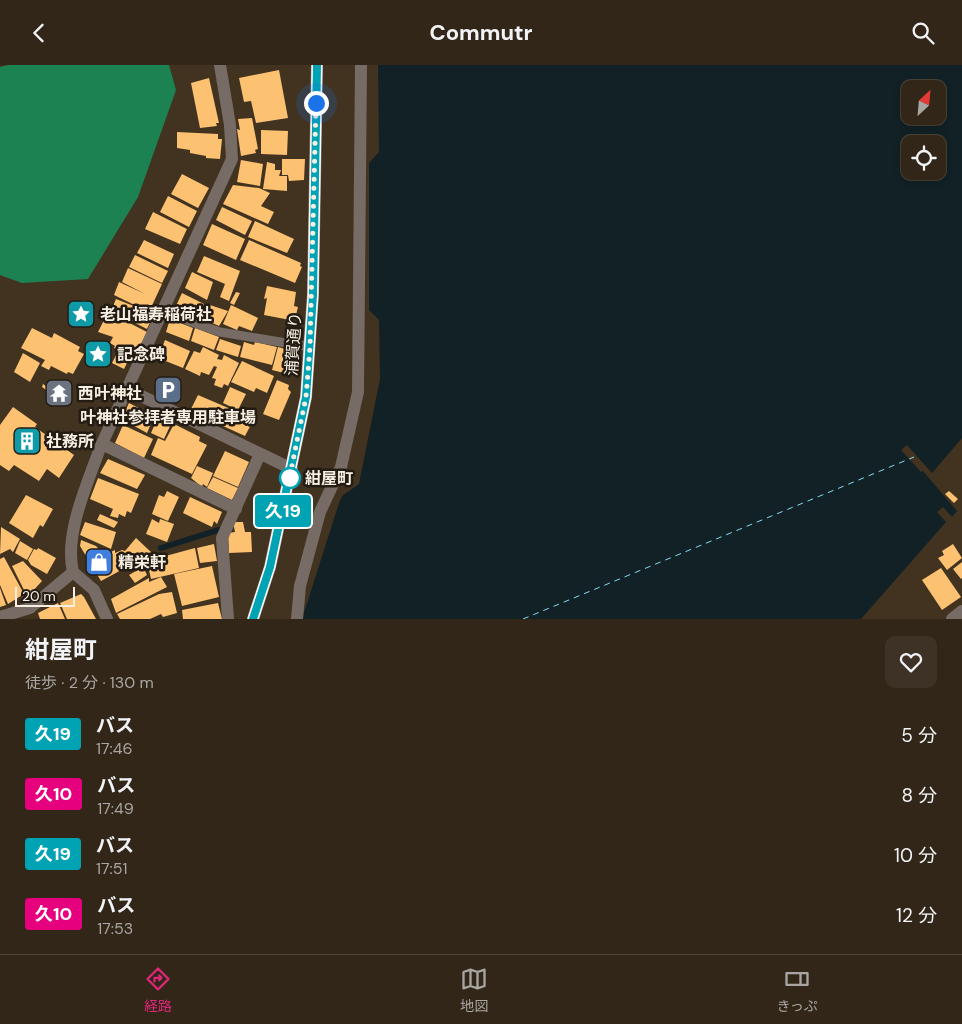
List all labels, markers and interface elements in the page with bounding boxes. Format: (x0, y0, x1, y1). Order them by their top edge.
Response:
text: Commutr (429, 18, 533, 47)
icon: back (25, 19, 53, 47)
icon: search (909, 19, 937, 47)
north arrow (901, 80, 946, 125)
map controls (901, 80, 946, 180)
your location (304, 91, 329, 116)
button: locate (901, 135, 946, 180)
place icon: 老山福寿稲荷社 (66, 299, 96, 329)
place label: 老山福寿稲荷社 (100, 304, 212, 325)
street label: 浦賀通り (281, 311, 306, 377)
place icon: 記念碑 (83, 339, 113, 369)
place label: 記念碑 (117, 344, 165, 365)
parking icon: 叶神社参拝者専用駐車場 (153, 375, 183, 405)
temple icon: 西叶神社 (44, 378, 74, 408)
place label: 西叶神社 (78, 383, 142, 404)
place label: 叶神社参拝者専用駐車場 (80, 407, 256, 428)
building icon: 社務所 (12, 426, 42, 456)
place label: 社務所 (46, 431, 94, 452)
marker: 紺屋町 (279, 467, 301, 489)
place label: 紺屋町 (305, 468, 353, 489)
line badge: 久19 (254, 495, 312, 527)
text: 久19 (265, 499, 301, 523)
shop icon: 精栄軒 (84, 547, 114, 577)
place label: 精栄軒 (118, 552, 166, 573)
scale bar (15, 584, 75, 607)
text: 20 m (22, 587, 56, 605)
text: 紺屋町 (25, 634, 97, 665)
button: heart (885, 636, 937, 688)
text: 徒歩 · 2 分 · 130 m (25, 672, 154, 693)
text: バス (96, 713, 134, 738)
text: 久19 (35, 722, 71, 746)
text: 5 分 (901, 723, 937, 748)
text: 17:46 (96, 738, 133, 759)
text: バス (97, 773, 135, 798)
text: 久10 (35, 782, 72, 806)
text: 8 分 (901, 783, 937, 808)
text: 17:49 (97, 798, 134, 819)
text: バス (96, 833, 134, 858)
text: 久19 (35, 842, 71, 866)
text: 10 分 (894, 843, 937, 868)
text: 17:51 (96, 858, 128, 879)
text: バス (97, 893, 135, 918)
text: 久10 (35, 902, 72, 926)
text: 12 分 (896, 903, 937, 928)
text: 17:53 (97, 918, 133, 939)
tab: 経路 (144, 965, 172, 1015)
tab: 地図 (460, 965, 488, 1015)
tab: きっぷ (776, 965, 818, 1015)

